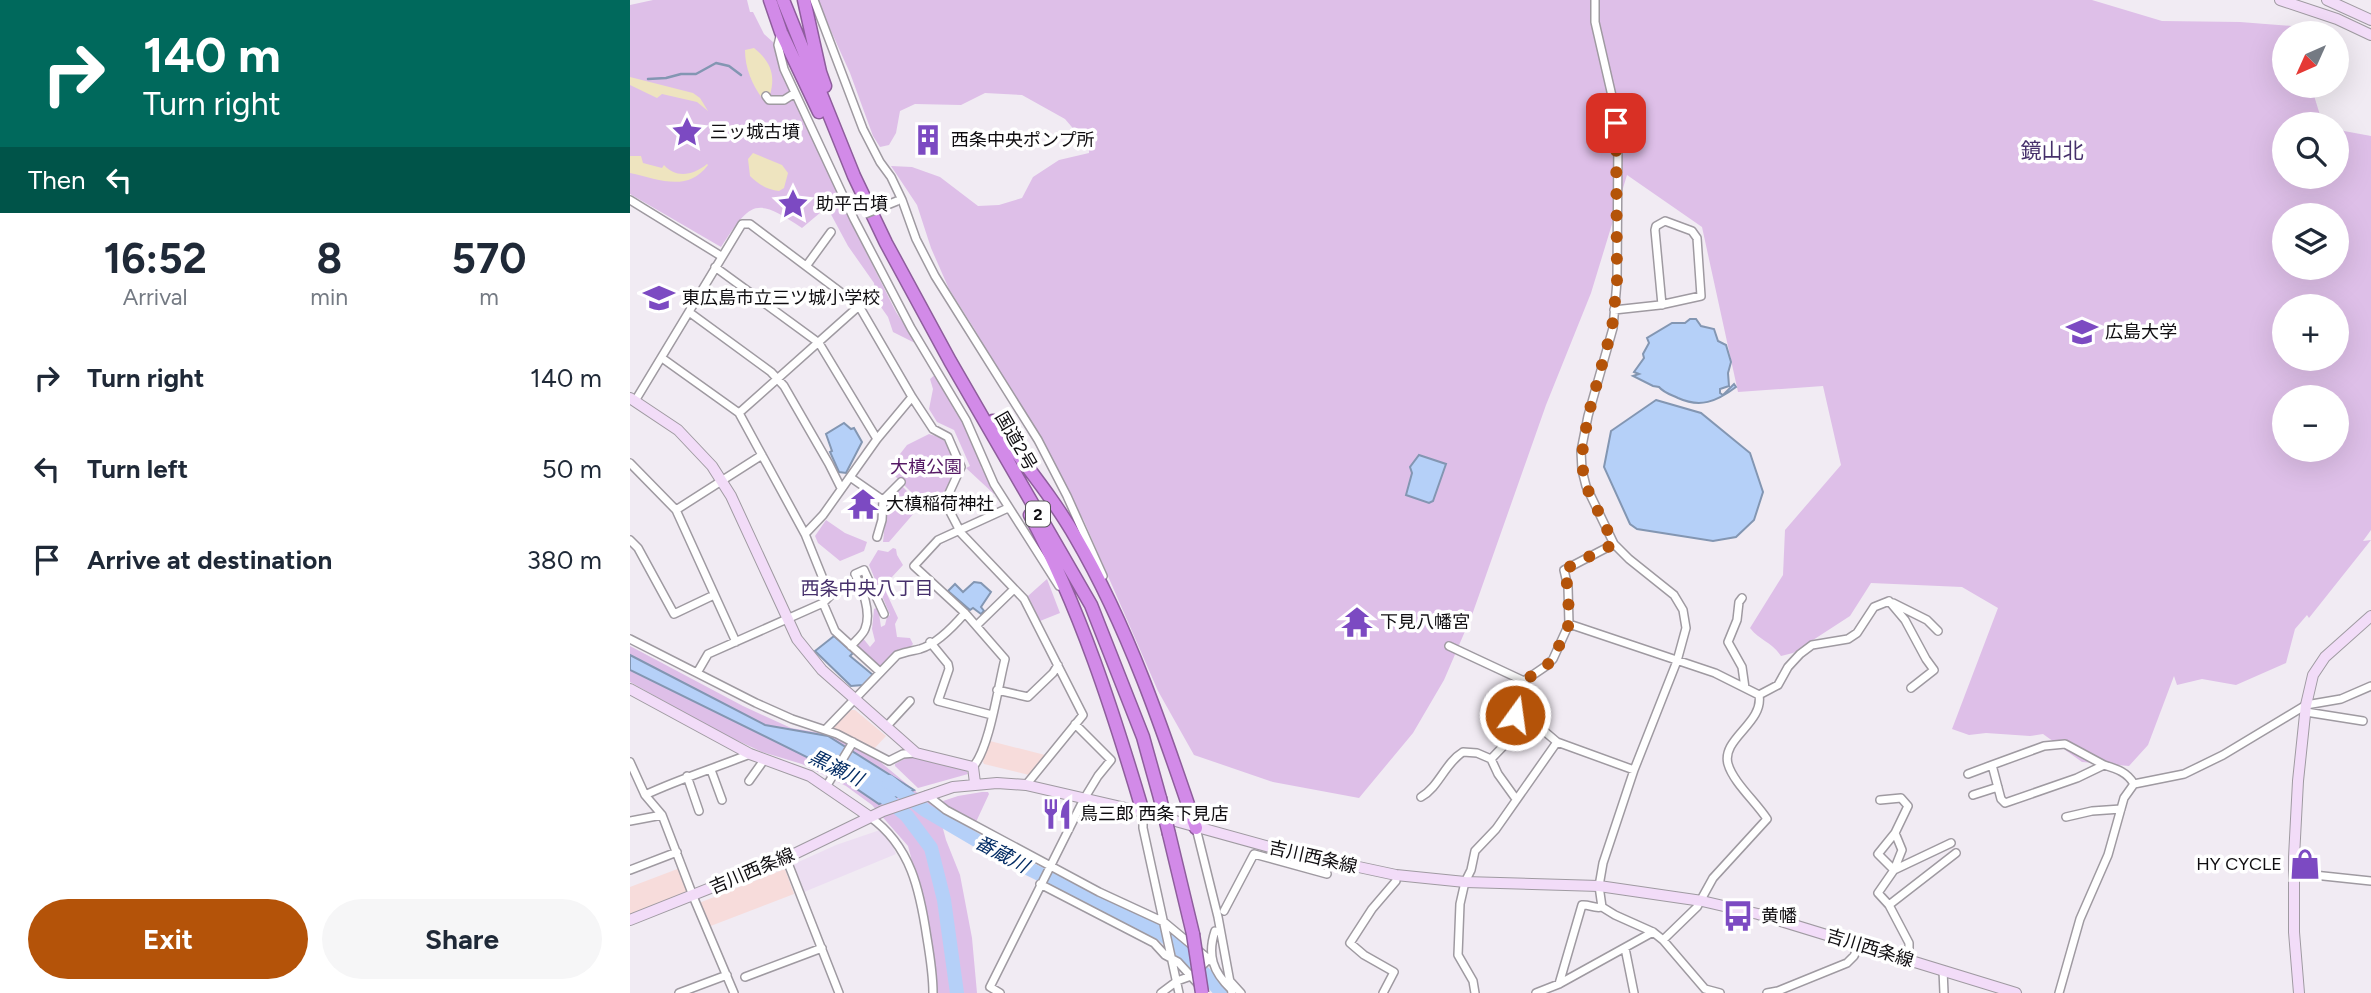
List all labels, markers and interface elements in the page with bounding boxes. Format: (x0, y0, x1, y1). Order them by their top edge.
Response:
north arrow (2272, 21, 2348, 98)
map controls (2272, 21, 2349, 462)
text: 140 m (143, 25, 281, 84)
icon: right (28, 28, 119, 119)
text: Turn right (143, 85, 281, 123)
pin (1586, 93, 1646, 153)
icon: arrive (1597, 104, 1635, 142)
button: search (2272, 112, 2349, 189)
place icon: 三ッ城古墳 (670, 115, 704, 149)
place label: 三ッ城古墳 (710, 121, 800, 143)
building icon: 西条中央ポンプ所 (911, 123, 945, 157)
place label: 西条中央ポンプ所 (951, 129, 1094, 151)
district label: 鏡山北 (2021, 138, 2084, 163)
icon: left (100, 161, 138, 199)
text: Then (28, 164, 86, 196)
place icon: 助平古墳 (776, 187, 810, 221)
place label: 助平古墳 (816, 193, 888, 215)
button: layers (2272, 203, 2349, 280)
text: 16:52 (103, 233, 207, 284)
text: 8 (316, 233, 342, 284)
text: 570 (452, 233, 527, 284)
school or university icon: 東広島市立三ツ城小学校 (642, 281, 676, 315)
text: Arrival (123, 283, 188, 311)
text: min (310, 283, 348, 311)
text: m (479, 283, 499, 311)
place label: 東広島市立三ツ城小学校 (682, 287, 880, 309)
button: + (2272, 294, 2349, 371)
school or university icon: 広島大学 (2065, 315, 2099, 349)
place label: 広島大学 (2105, 321, 2177, 343)
icon: right (28, 359, 66, 397)
text: Turn right (87, 362, 204, 394)
text: 140 m (530, 362, 602, 394)
button: − (2272, 385, 2349, 462)
street label: 国道2号 (990, 408, 1042, 474)
icon: left (28, 450, 66, 488)
text: Turn left (87, 453, 188, 485)
text: 50 m (542, 453, 602, 485)
park label: 大槙公園 (890, 456, 962, 478)
temple icon: 大槙稲荷神社 (846, 487, 880, 521)
place label: 大槙稲荷神社 (886, 493, 994, 515)
road number: 2 (1026, 502, 1050, 526)
icon: arrive (28, 541, 66, 579)
text: Arrive at destination (87, 544, 332, 576)
text: 380 m (527, 544, 602, 576)
district label: 西条中央八丁目 (800, 577, 934, 600)
temple icon: 下見八幡宮 (1340, 605, 1374, 639)
place label: 下見八幡宮 (1380, 611, 1470, 633)
position arrow (1478, 678, 1552, 752)
water label: 黒瀬川 (805, 745, 868, 792)
restaurant icon: 鳥三郎 西条下見店 (1040, 797, 1074, 831)
place label: 鳥三郎 西条下見店 (1080, 803, 1228, 825)
water label: 番蔵川 (971, 830, 1034, 878)
street label: 吉川西条線 (1267, 836, 1359, 878)
street label: 吉川西条線 (706, 843, 798, 899)
shop icon: HY CYCLE (2288, 847, 2322, 881)
place label: HY CYCLE (2196, 853, 2282, 875)
button: Exit (28, 899, 308, 979)
button: Share (322, 899, 602, 979)
bus stop icon: 黄幡 (1721, 899, 1755, 933)
place label: 黄幡 (1761, 905, 1797, 927)
street label: 吉川西条線 (1824, 924, 1916, 972)

